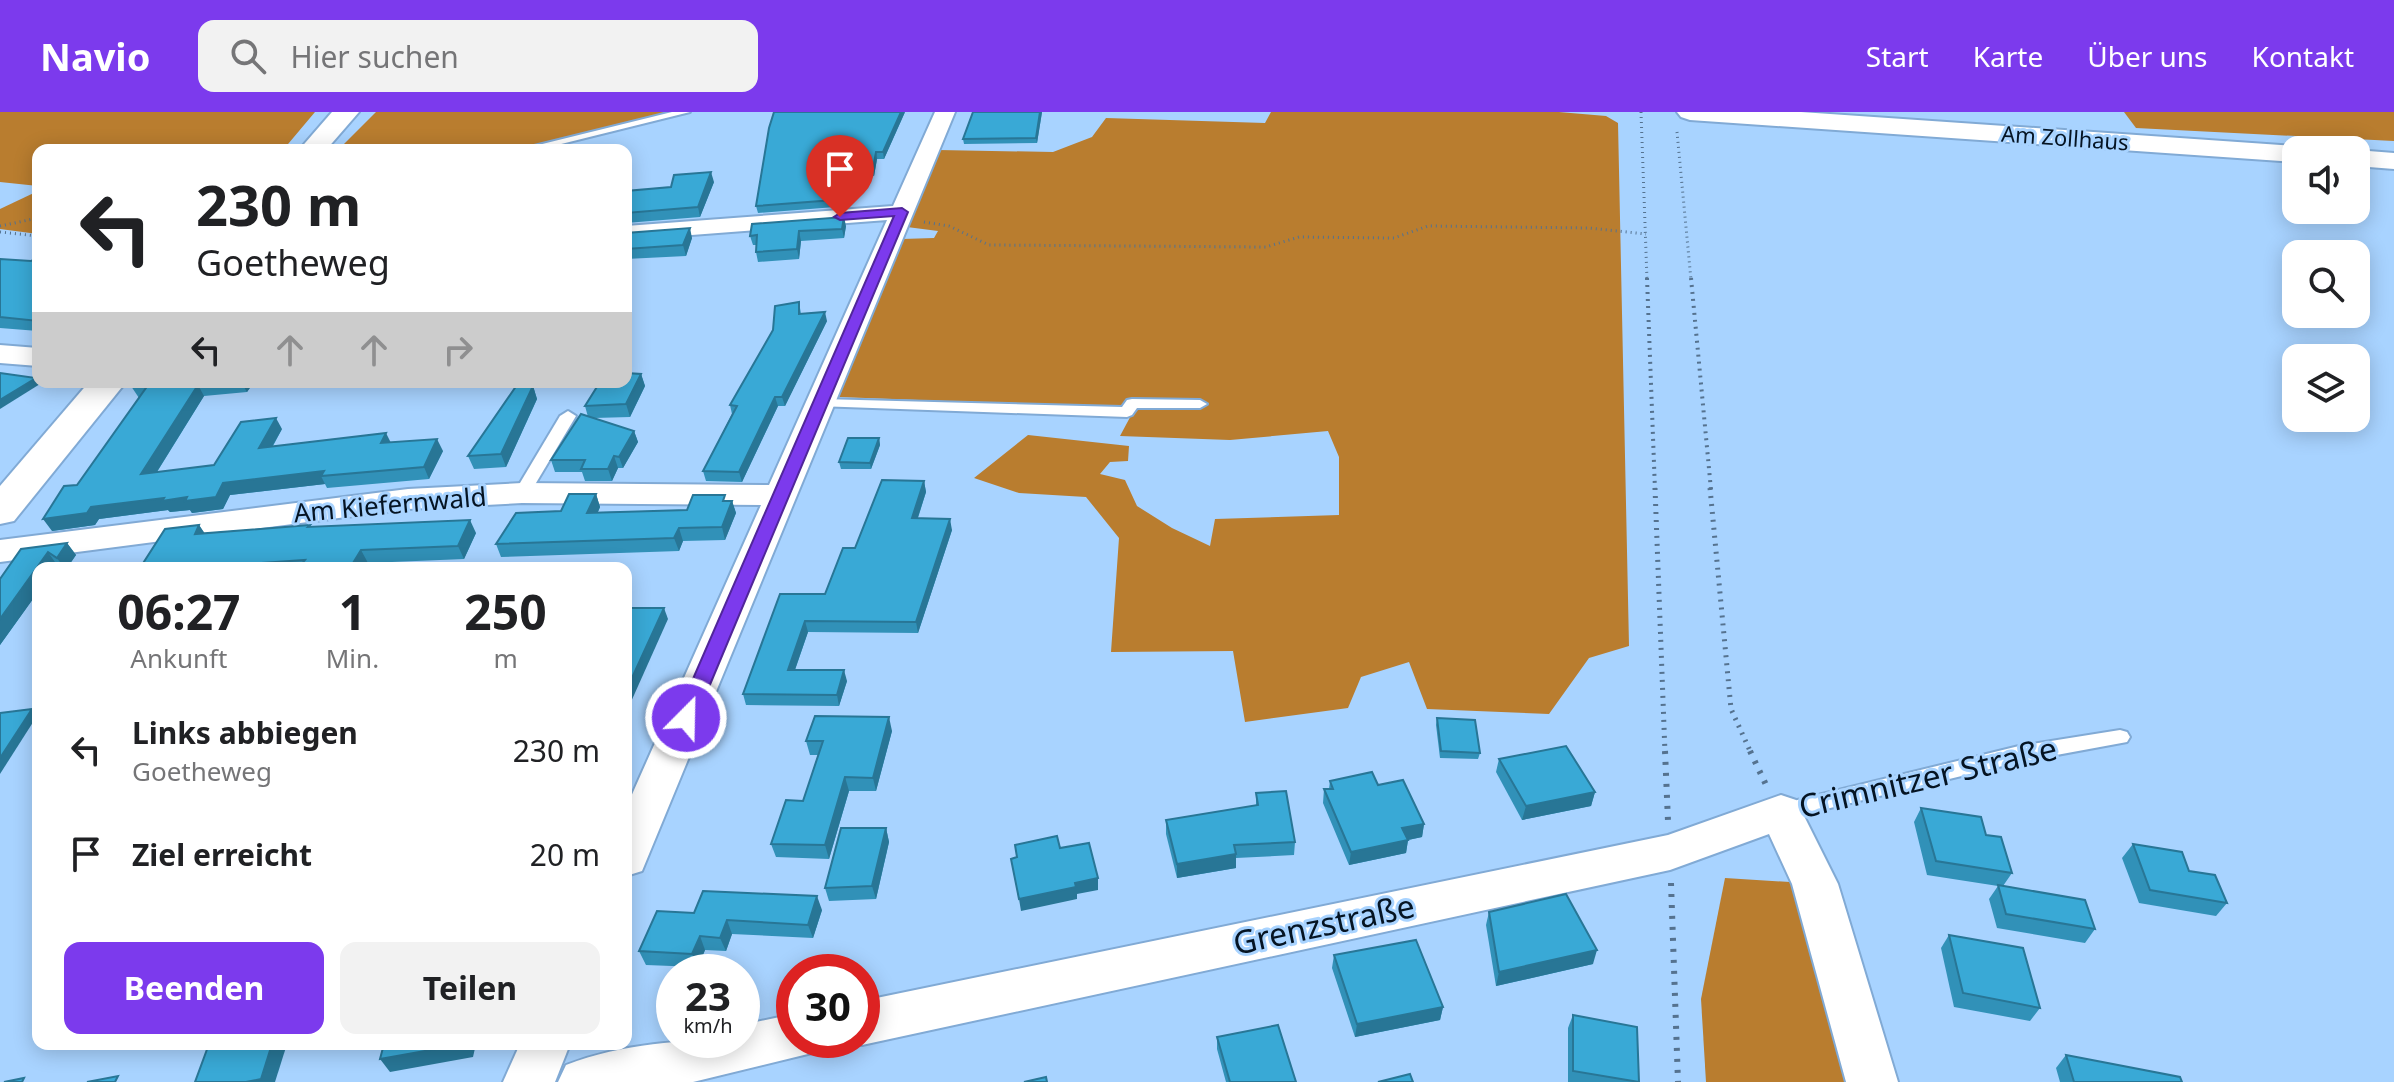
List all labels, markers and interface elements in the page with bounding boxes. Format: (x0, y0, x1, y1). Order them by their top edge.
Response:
search box (198, 20, 758, 92)
text: Navio (40, 30, 150, 82)
icon: search (226, 34, 270, 78)
text: Hier suchen (290, 36, 459, 77)
text: Start (1866, 37, 1929, 75)
text: Karte (1973, 37, 2043, 75)
text: Über uns (2087, 37, 2208, 75)
text: Kontakt (2252, 37, 2354, 75)
street label: Am Zollhaus (2000, 118, 2130, 156)
pin (806, 135, 874, 217)
map controls (2282, 136, 2370, 432)
button: sound (2282, 136, 2370, 224)
icon: arrive (818, 147, 862, 191)
text: 230 m (196, 166, 361, 242)
icon: left (64, 176, 168, 280)
text: Goetheweg (196, 238, 390, 287)
button: search (2282, 240, 2370, 328)
icon: left (184, 328, 228, 372)
icon: ahead (268, 328, 312, 372)
icon: ahead (352, 328, 396, 372)
icon: right (436, 328, 480, 372)
button: layers (2282, 344, 2370, 432)
street label: Am Kiefernwald (292, 478, 488, 530)
text: 06:27 (117, 579, 241, 644)
text: 1 (339, 579, 366, 644)
text: 250 (464, 579, 547, 644)
text: Ankunft (130, 640, 227, 676)
text: Min. (326, 640, 379, 676)
text: m (493, 640, 518, 676)
position arrow (644, 676, 728, 760)
text: Links abbiegen (132, 712, 358, 753)
street label: Crimnitzer Straße (1794, 726, 2061, 827)
icon: left (64, 728, 108, 772)
text: 230 m (513, 730, 600, 771)
text: Goetheweg (132, 753, 272, 789)
icon: arrive (64, 832, 108, 876)
text: Ziel erreicht (132, 834, 312, 875)
text: 20 m (530, 834, 600, 875)
street label: Grenzstraße (1229, 883, 1418, 964)
button: Beenden (64, 942, 324, 1034)
button: Teilen (340, 942, 600, 1034)
speed limit sign: 30 (776, 954, 880, 1058)
text: 23 (685, 968, 731, 1023)
text: km/h (683, 1012, 733, 1039)

